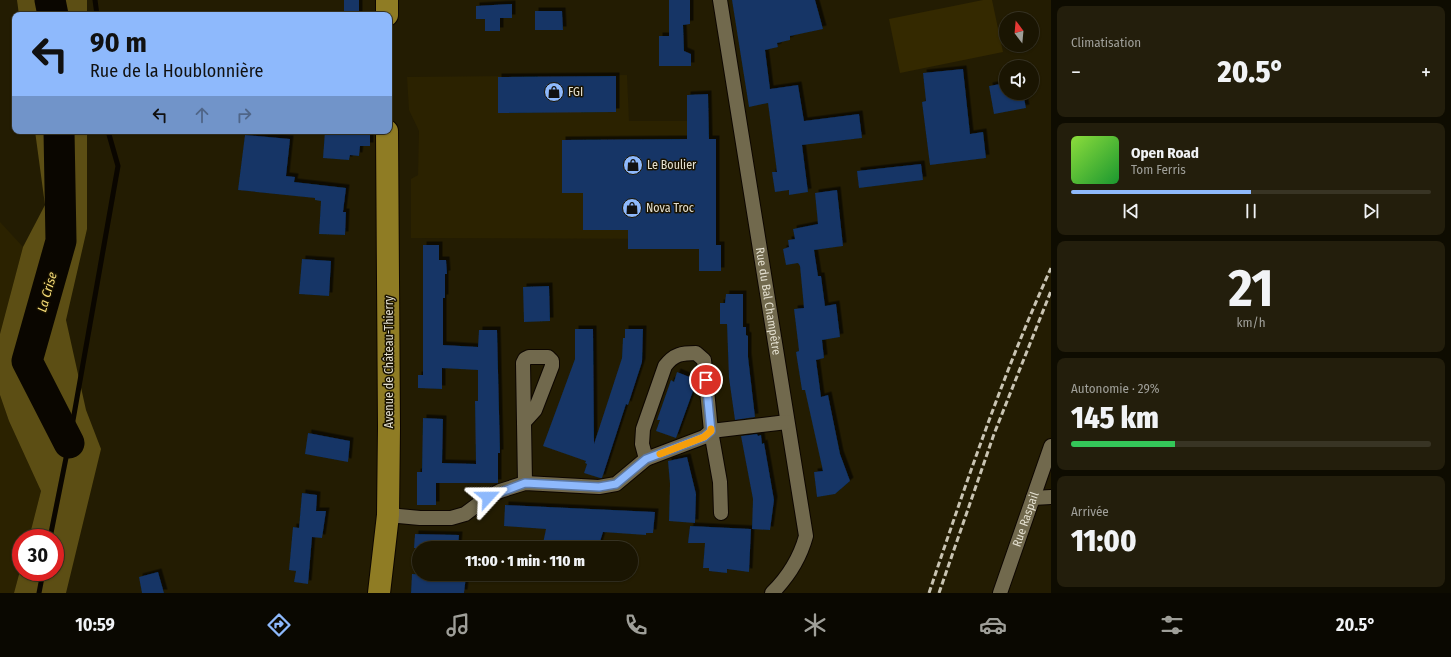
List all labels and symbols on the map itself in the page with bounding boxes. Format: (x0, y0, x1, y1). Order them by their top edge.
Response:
north arrow (999, 12, 1039, 52)
shop icon: FGI (543, 81, 565, 103)
place label: FGI (568, 85, 583, 99)
shop icon: Le Boulier (622, 154, 644, 176)
place label: Le Boulier (647, 158, 697, 172)
shop icon: Nova Troc (621, 197, 643, 219)
place label: Nova Troc (646, 201, 694, 215)
street label: Rue du Bal Champêtre (753, 246, 784, 356)
water label: La Crise (34, 270, 60, 314)
street label: Avenue de Château-Thierry (382, 295, 396, 428)
pin (689, 363, 723, 397)
position arrow (467, 476, 509, 518)
street label: Rue Raspail (1010, 490, 1042, 549)
speed limit sign: 30 (12, 529, 64, 581)

